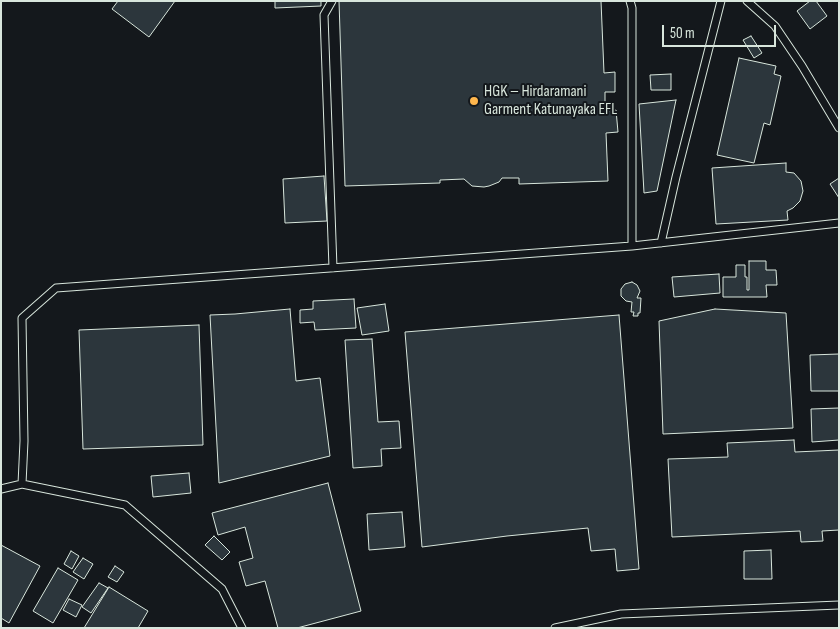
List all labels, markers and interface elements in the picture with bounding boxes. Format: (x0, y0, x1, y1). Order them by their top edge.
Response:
scale bar (665, 15, 779, 47)
text: 50 m (670, 24, 695, 43)
place label: HGK – Hirdaramani Garment Katunayaka EFL (484, 82, 617, 120)
marker: HGK – Hirdaramani Garment Katunayaka EFL (468, 95, 480, 107)

